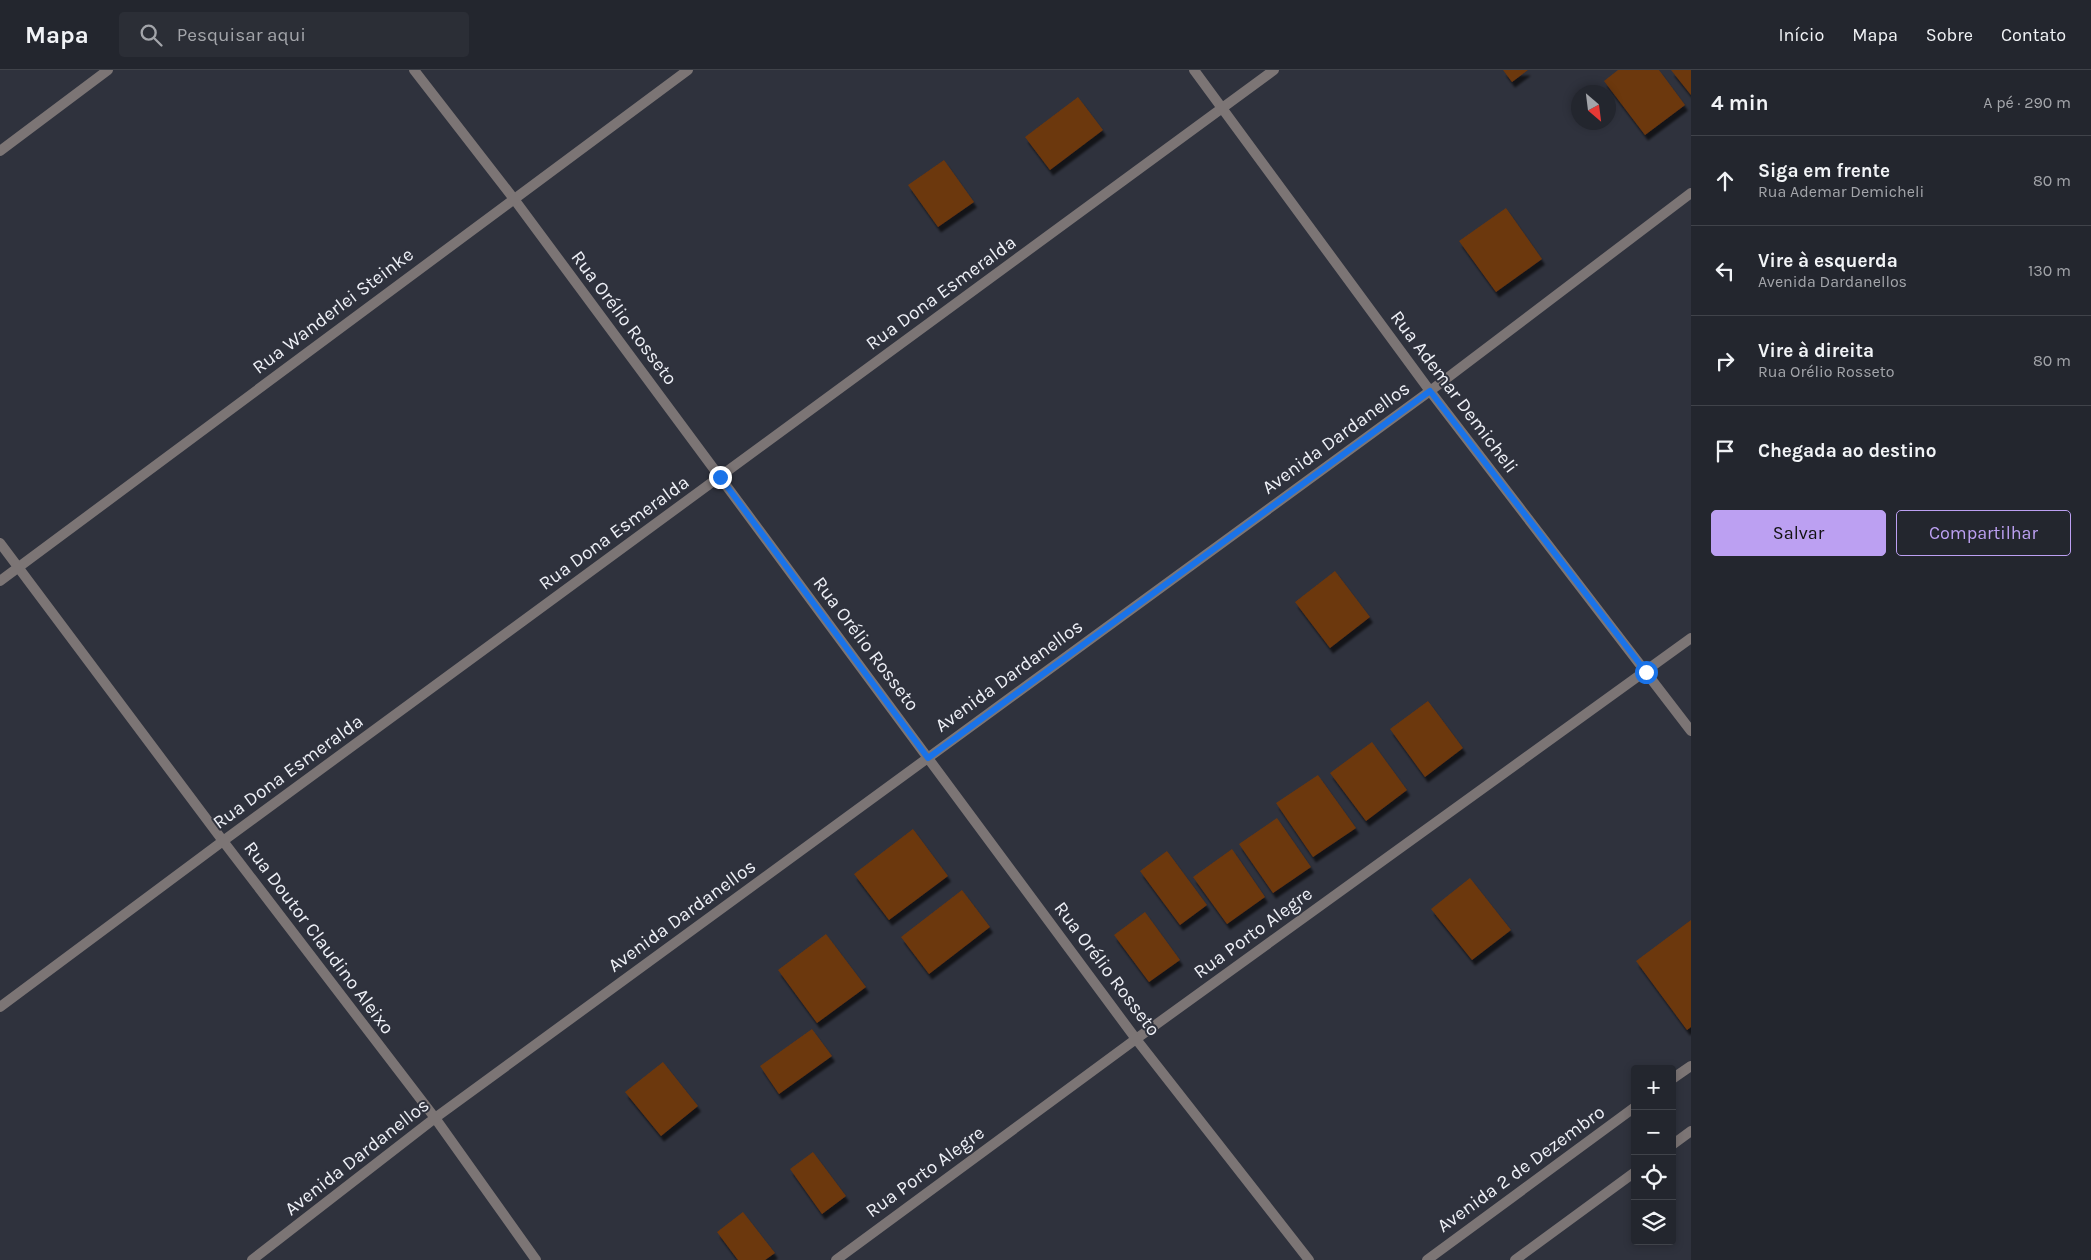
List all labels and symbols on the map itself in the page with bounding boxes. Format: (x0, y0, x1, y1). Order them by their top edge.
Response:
north arrow (1571, 85, 1616, 130)
street label: Rua Dona Esmeralda (862, 231, 1020, 355)
street label: Rua Wanderlei Steinke (248, 243, 418, 379)
street label: Rua Orélio Rosseto (566, 247, 682, 389)
street label: Rua Ademar Demicheli (1386, 307, 1522, 477)
street label: Avenida Dardanellos (1258, 377, 1414, 499)
route end (709, 466, 732, 489)
street label: Rua Dona Esmeralda (535, 471, 693, 595)
street label: Rua Orélio Rosseto (808, 573, 924, 715)
street label: Avenida Dardanellos (931, 615, 1087, 737)
route start (1635, 661, 1658, 684)
street label: Rua Dona Esmeralda (209, 710, 367, 834)
street label: Rua Doutor Claudino Aleixo (239, 837, 399, 1039)
street label: Avenida Dardanellos (604, 855, 760, 977)
street label: Rua Porto Alegre (1189, 883, 1317, 983)
street label: Rua Orélio Rosseto (1049, 898, 1165, 1040)
street label: Avenida Dardanellos (280, 1094, 434, 1220)
street label: Avenida 2 de Dezembro (1433, 1101, 1609, 1237)
street label: Rua Porto Alegre (861, 1122, 989, 1222)

